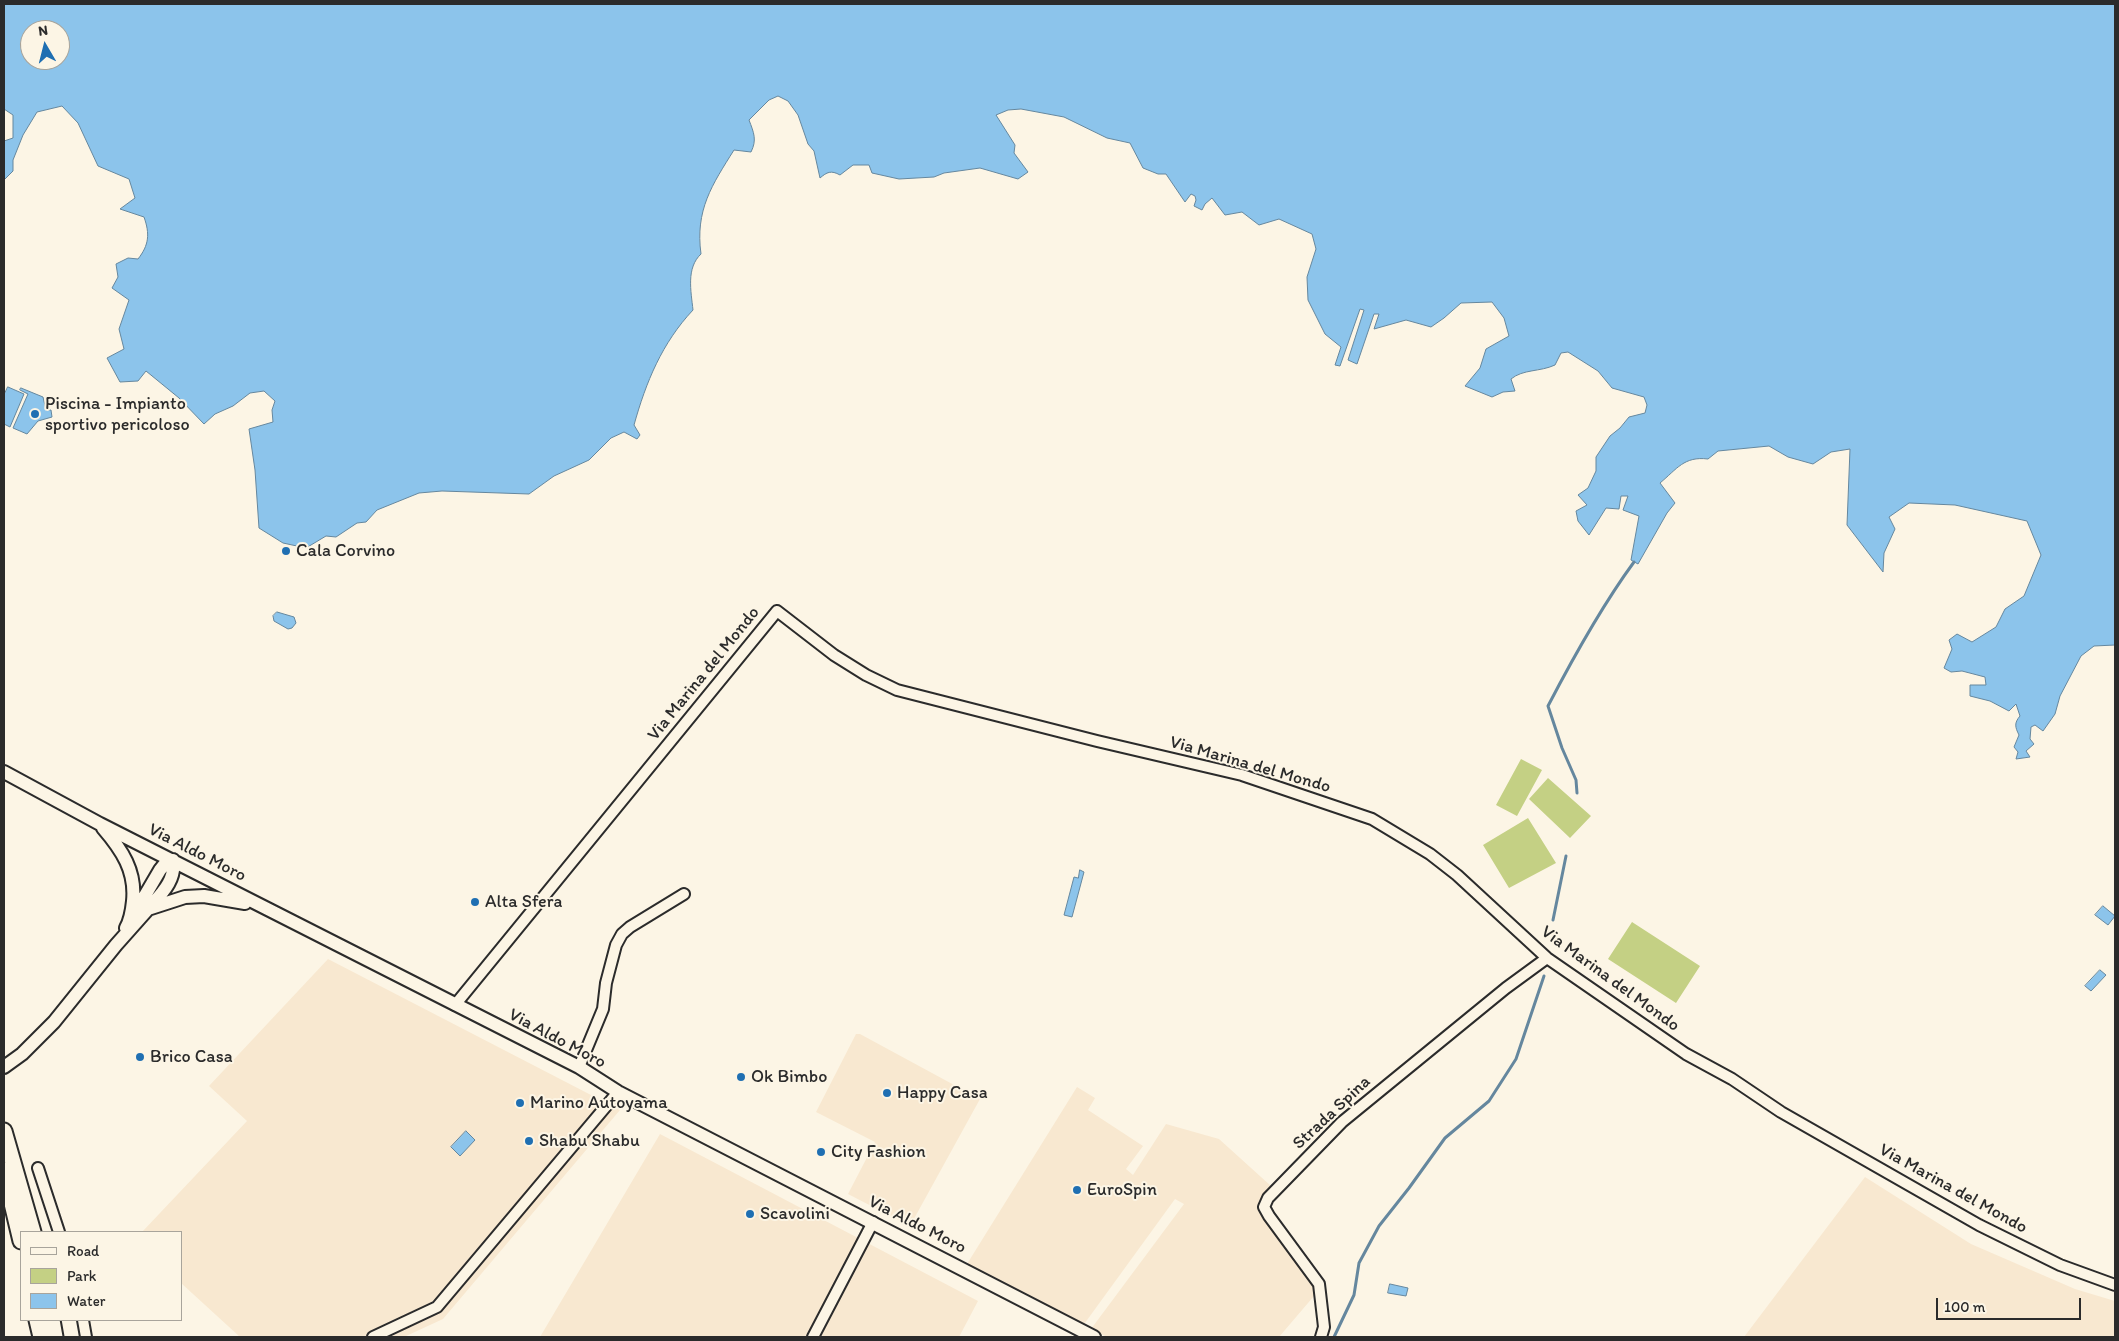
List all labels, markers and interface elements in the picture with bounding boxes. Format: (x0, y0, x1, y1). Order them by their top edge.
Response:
north arrow (20, 20, 70, 70)
text: N (37, 22, 49, 40)
place label: Piscina - Impianto sportivo pericoloso (45, 393, 190, 436)
marker: Piscina - Impianto sportivo pericoloso (29, 408, 41, 420)
place label: Cala Corvino (296, 540, 395, 562)
marker: Cala Corvino (280, 545, 292, 557)
street label: Via Marina del Mondo (643, 603, 765, 745)
street label: Via Marina del Mondo (1167, 732, 1333, 798)
street label: Via Aldo Moro (144, 819, 250, 887)
place label: Alta Sfera (485, 891, 562, 913)
marker: Alta Sfera (469, 896, 481, 908)
street label: Via Marina del Mondo (1536, 921, 1684, 1037)
street label: Via Aldo Moro (505, 1004, 609, 1074)
place label: Brico Casa (150, 1046, 233, 1068)
marker: Brico Casa (134, 1051, 146, 1063)
place label: Ok Bimbo (751, 1066, 827, 1088)
marker: Ok Bimbo (735, 1071, 747, 1083)
street label: Strada Spina (1289, 1072, 1375, 1154)
place label: Happy Casa (897, 1082, 988, 1104)
marker: Happy Casa (881, 1087, 893, 1099)
place label: Marino Autoyama (530, 1092, 668, 1114)
marker: Marino Autoyama (514, 1097, 526, 1109)
place label: Shabu Shabu (539, 1130, 640, 1152)
marker: Shabu Shabu (523, 1135, 535, 1147)
street label: Via Marina del Mondo (1875, 1139, 2031, 1239)
place label: City Fashion (831, 1141, 926, 1163)
marker: City Fashion (815, 1146, 827, 1158)
place label: EuroSpin (1087, 1179, 1157, 1201)
marker: EuroSpin (1071, 1184, 1083, 1196)
street label: Via Aldo Moro (864, 1191, 970, 1259)
place label: Scavolini (760, 1203, 830, 1225)
marker: Scavolini (744, 1208, 756, 1220)
legend (20, 1231, 182, 1321)
text: Road (67, 1242, 99, 1260)
text: Park (67, 1267, 97, 1285)
scale bar (1939, 1288, 2084, 1320)
text: Water (67, 1292, 105, 1310)
text: 100 m (1944, 1298, 1985, 1316)

